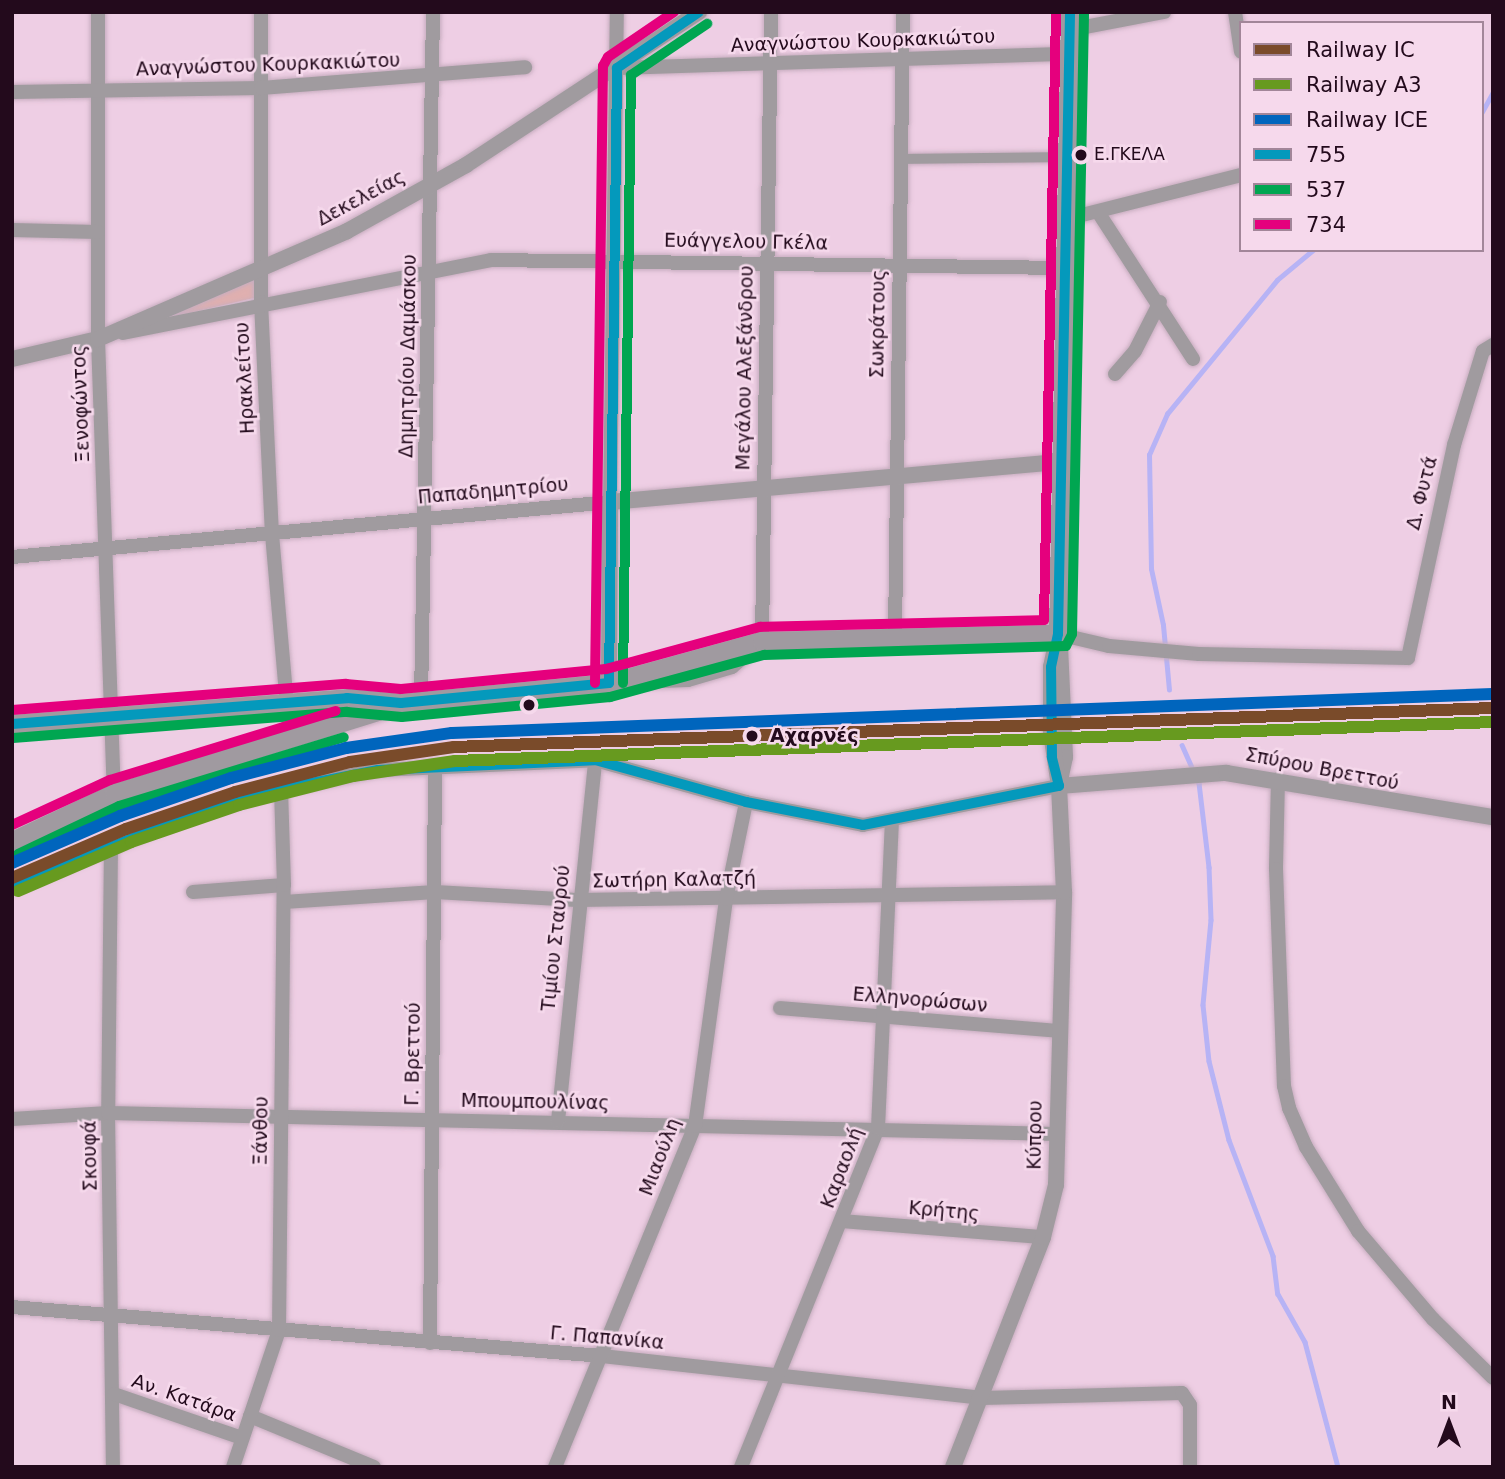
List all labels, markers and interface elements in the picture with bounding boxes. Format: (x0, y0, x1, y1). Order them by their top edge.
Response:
legend (1239, 21, 1484, 252)
street label: Αναγνώστου Κουρκακιώτου (730, 25, 996, 57)
text: Railway IC (1306, 38, 1415, 62)
street label: Αναγνώστου Κουρκακιώτου (135, 49, 401, 81)
text: Railway A3 (1306, 73, 1422, 97)
text: Railway ICE (1306, 108, 1428, 132)
text: 755 (1306, 143, 1346, 167)
place label: Ε.ΓΚΕΛΑ (1094, 145, 1165, 165)
marker: Ε.ΓΚΕΛΑ (1074, 148, 1088, 162)
street label: Δεκελείας (313, 165, 409, 231)
text: 537 (1306, 178, 1346, 202)
text: 734 (1306, 213, 1346, 237)
street label: Ευάγγελου Γκέλα (664, 229, 828, 255)
street label: Δημητρίου Δαμάσκου (395, 254, 421, 458)
street label: Μεγάλου Αλεξάνδρου (732, 265, 758, 471)
street label: Σωκράτους (866, 269, 890, 379)
street label: Ηρακλείτου (231, 321, 259, 435)
street label: Ξενοφώντος (68, 345, 94, 463)
street label: Δ. Φυτά (1402, 454, 1442, 532)
street label: Παπαδημητρίου (417, 473, 569, 509)
unlabelled marker (522, 698, 536, 712)
marker: Αχαρνές (740, 724, 764, 748)
place label: Αχαρνές (770, 725, 858, 747)
street label: Σπύρου Βρεττού (1243, 743, 1401, 795)
street label: Τιμίου Σταυρού (537, 864, 575, 1012)
street label: Σωτήρη Καλατζή (592, 867, 756, 893)
street label: Ελληνορώσων (852, 983, 988, 1017)
street label: Γ. Βρεττού (401, 1002, 425, 1106)
street label: Μπουμπουλίνας (461, 1089, 609, 1115)
street label: Ξάνθου (249, 1096, 273, 1166)
street label: Κύπρου (1023, 1100, 1047, 1170)
street label: Μιαούλη (635, 1115, 685, 1199)
street label: Σκουφά (78, 1120, 102, 1192)
street label: Καραολή (816, 1124, 868, 1212)
street label: Κρήτης (908, 1197, 980, 1225)
street label: Γ. Παπανίκα (549, 1322, 665, 1354)
street label: Αν. Κατάρα (129, 1369, 239, 1427)
north arrow (1414, 1388, 1484, 1458)
text: N (1441, 1391, 1457, 1413)

